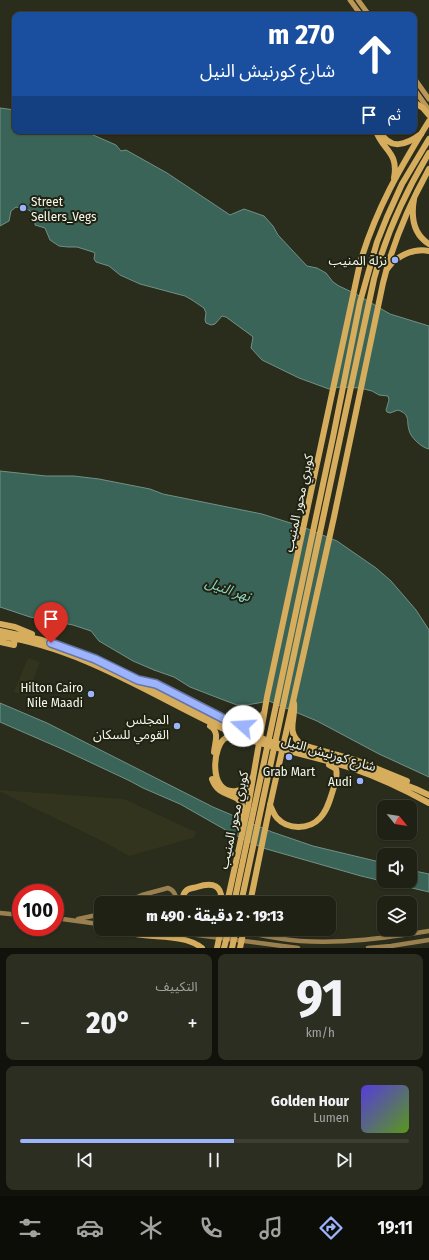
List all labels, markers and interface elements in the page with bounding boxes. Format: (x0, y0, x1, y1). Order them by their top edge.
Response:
text: 270 m (268, 18, 335, 51)
icon: ahead (349, 28, 401, 80)
text: شارع كورنيش النيل (200, 60, 335, 82)
icon: arrive (358, 104, 380, 126)
text: ثم (388, 106, 401, 124)
place label: Street Sellers_Vegs (31, 194, 97, 224)
marker: Street Sellers_Vegs (18, 203, 28, 213)
place label: نزلة المنيب (328, 253, 387, 268)
marker: نزلة المنيب (390, 255, 400, 265)
street label: كوبري محور المنيب (281, 452, 319, 554)
water label: نهر النيل (203, 574, 254, 605)
pin (34, 602, 68, 643)
icon: arrive (40, 608, 62, 630)
place label: Hilton Cairo Nile Maadi (20, 680, 83, 710)
marker: Hilton Cairo Nile Maadi (86, 689, 96, 699)
position arrow (222, 705, 264, 747)
place label: المجلس القومي للسكان (93, 712, 169, 745)
marker: المجلس القومي للسكان (172, 721, 182, 731)
street label: شارع كورنيش النيل (279, 733, 378, 777)
marker: Grab Mart (284, 752, 294, 762)
place label: Grab Mart (263, 764, 316, 779)
street label: كوبري محور المنيب (216, 769, 254, 871)
place label: Audi (328, 774, 352, 789)
marker: Audi (355, 776, 365, 786)
north arrow (377, 800, 417, 840)
map controls (377, 800, 417, 936)
button: sound (377, 848, 417, 888)
speed limit sign: 100 (12, 884, 64, 936)
button: layers (377, 896, 417, 936)
text: 19:13 · 2 دقيقة · 490 m (146, 907, 284, 925)
text: 91 (296, 967, 344, 1030)
text: التكييف (156, 979, 198, 994)
text: 20° (86, 1005, 131, 1041)
text: − (20, 1010, 30, 1037)
text: + (187, 1010, 197, 1037)
text: km/h (306, 1025, 335, 1040)
text: Golden Hour (271, 1092, 349, 1110)
text: Lumen (313, 1110, 349, 1125)
icon: previous (74, 1149, 96, 1171)
icon: pause (203, 1149, 225, 1171)
icon: next (333, 1149, 355, 1171)
icon: filters (16, 1214, 44, 1242)
icon: car (76, 1214, 104, 1242)
icon: climate (137, 1214, 165, 1242)
icon: phone (197, 1214, 225, 1242)
icon: music (257, 1214, 285, 1242)
icon: directions (317, 1214, 345, 1242)
text: 19:11 (378, 1217, 413, 1239)

